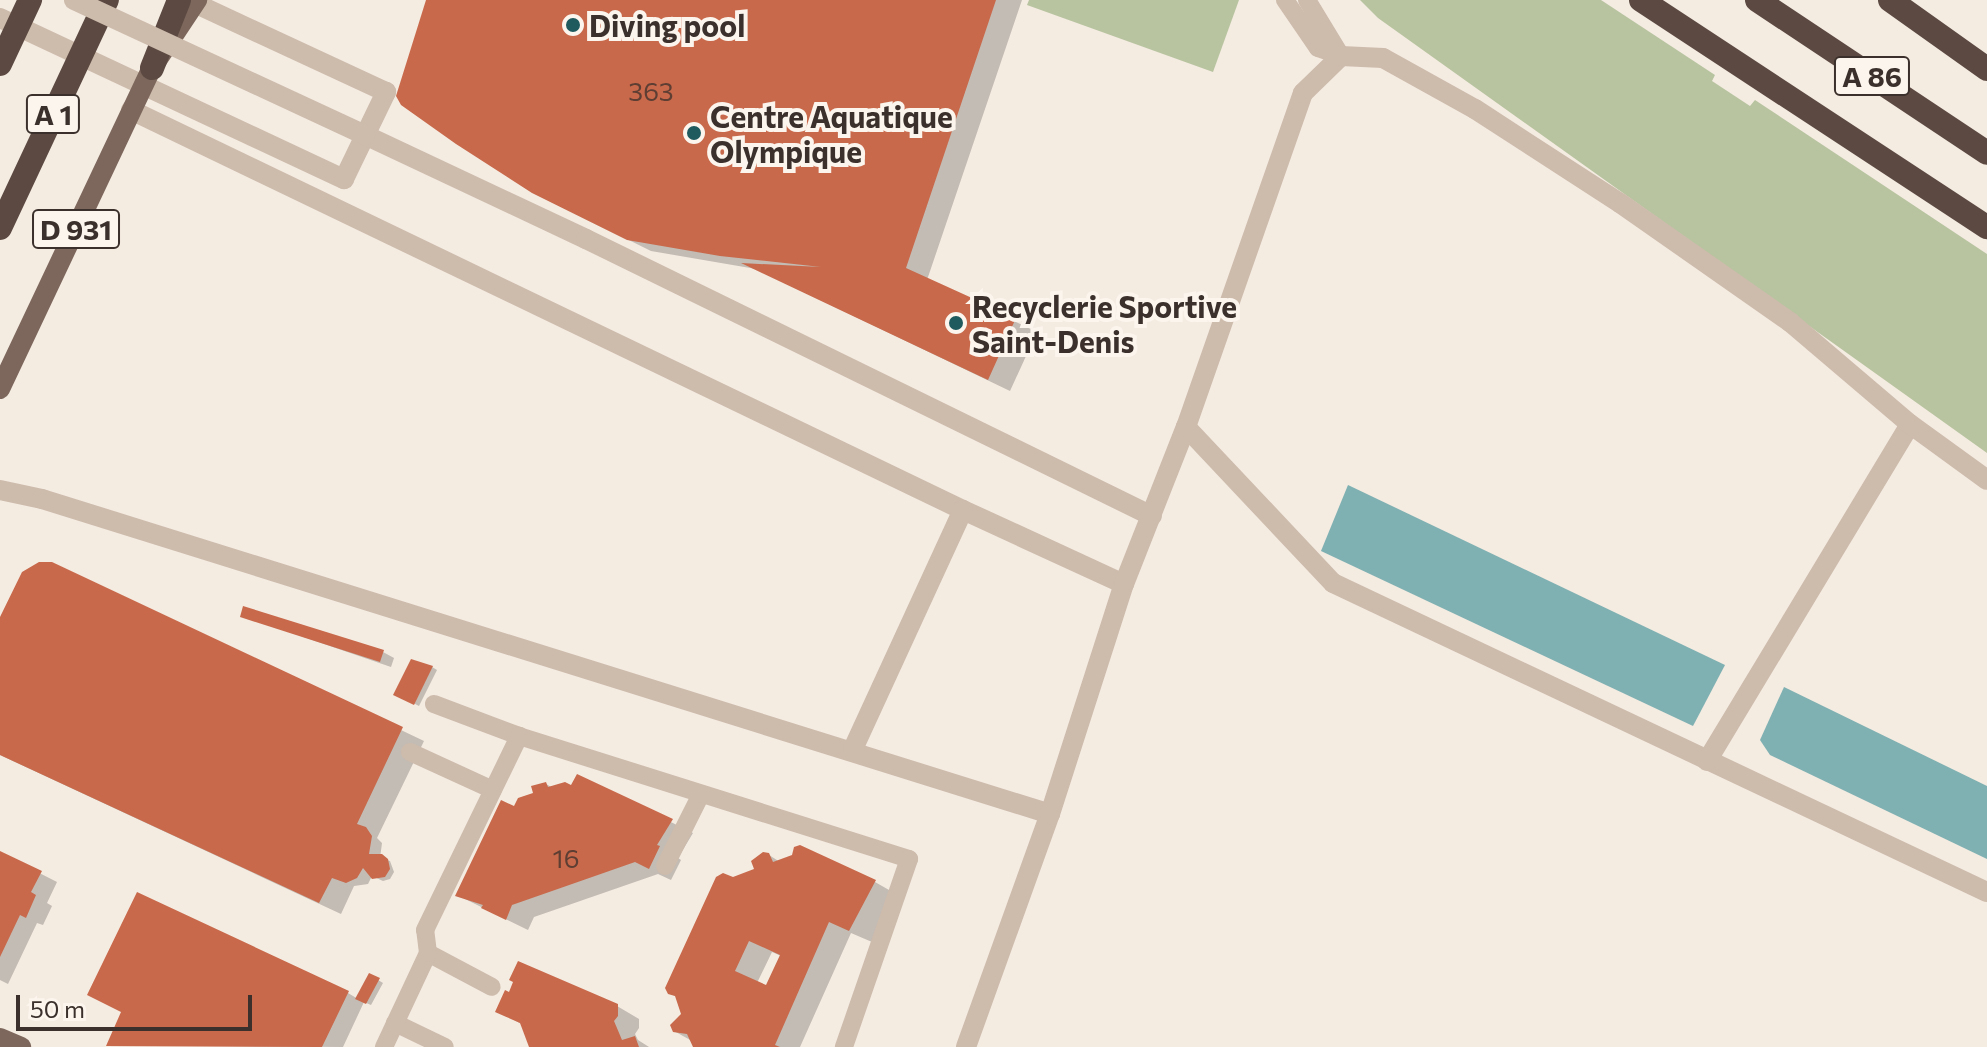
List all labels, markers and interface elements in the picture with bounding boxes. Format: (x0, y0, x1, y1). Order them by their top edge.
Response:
place label: Diving pool (589, 7, 745, 43)
marker: Diving pool (564, 16, 582, 34)
road number: A 86 (1832, 52, 1912, 100)
house number: 363 (628, 75, 674, 107)
road number: A 1 (25, 90, 81, 138)
place label: Centre Aquatique Olympique (710, 98, 953, 168)
marker: Centre Aquatique Olympique (685, 124, 703, 142)
road number: D 931 (32, 205, 120, 253)
place label: Recyclerie Sportive Saint-Denis (972, 288, 1237, 358)
marker: Recyclerie Sportive Saint-Denis (947, 314, 965, 332)
house number: 16 (553, 842, 579, 874)
scale bar (20, 979, 256, 1029)
text: 50 m (30, 994, 85, 1023)

